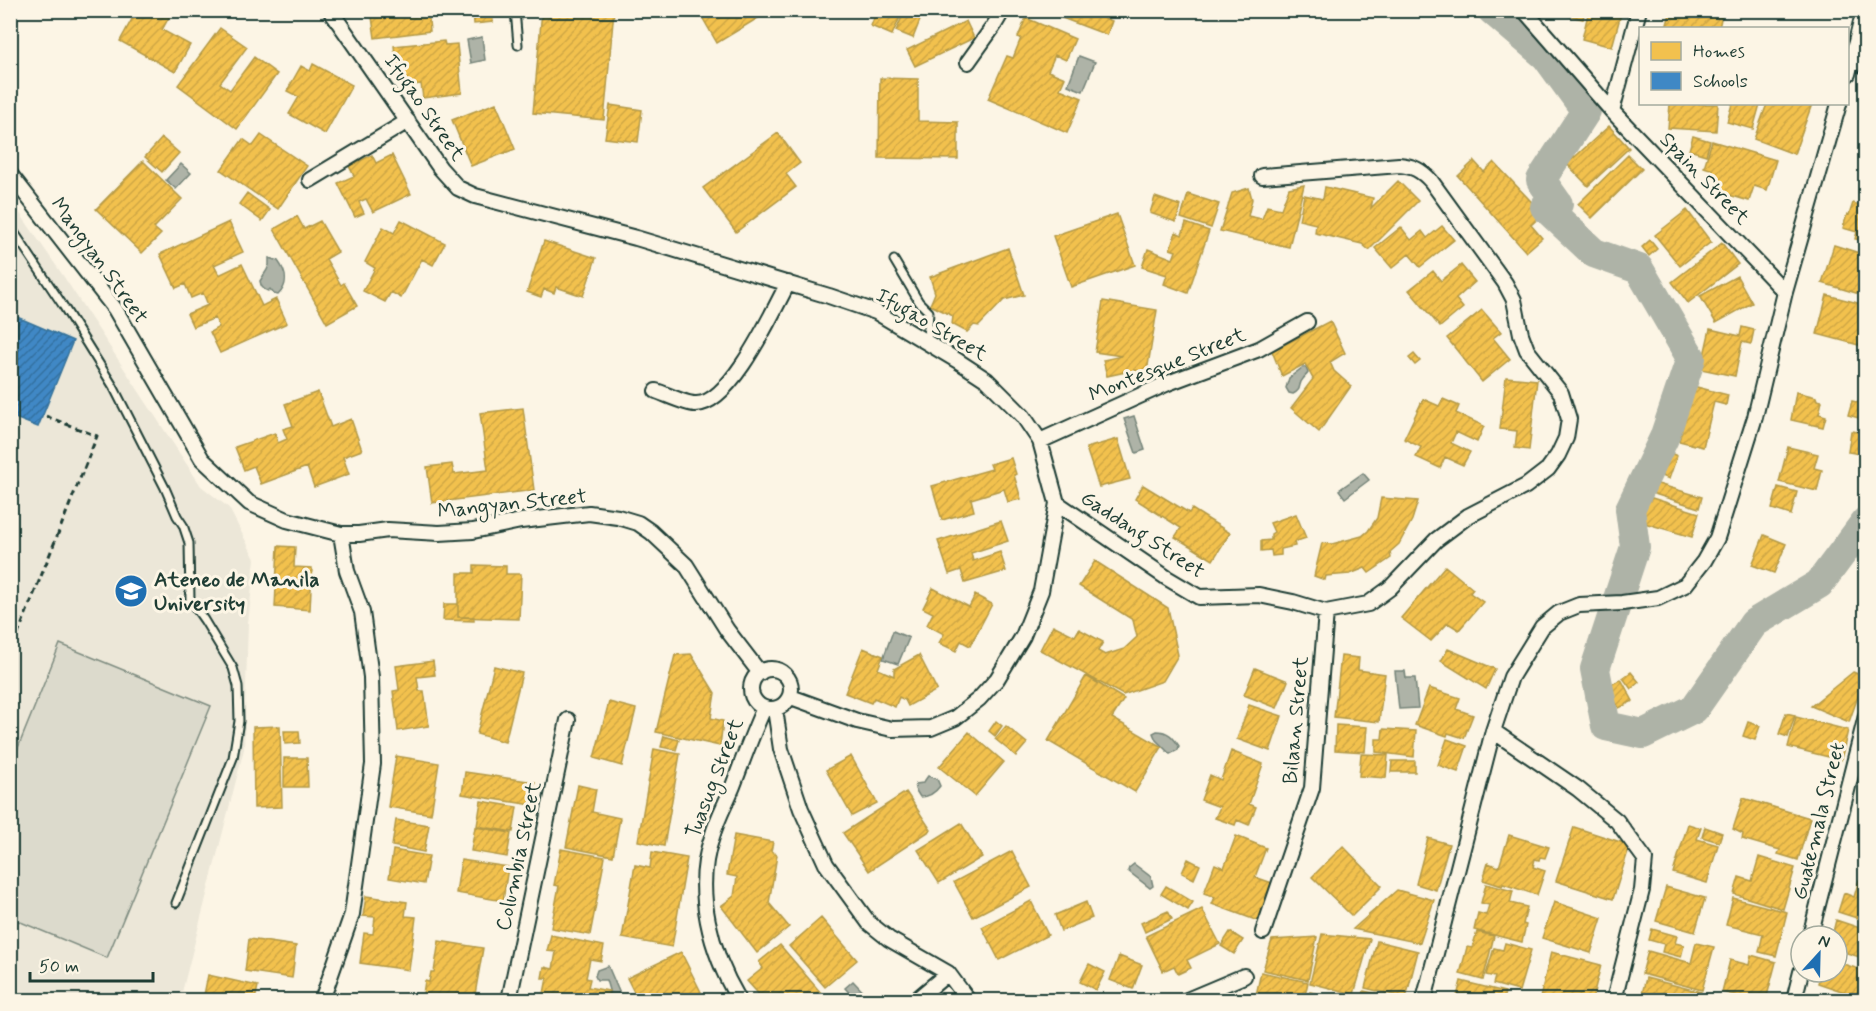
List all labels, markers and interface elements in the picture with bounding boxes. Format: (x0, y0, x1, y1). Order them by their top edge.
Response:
legend (1639, 27, 1849, 105)
text: Homes (1693, 40, 1745, 64)
street label: Ifugao Street (375, 49, 472, 168)
text: Schools (1693, 70, 1748, 94)
street label: Spain Street (1653, 126, 1756, 232)
street label: Mangyan Street (43, 192, 155, 330)
street label: Ifugao Street (870, 282, 993, 370)
street label: Montesque Street (1085, 320, 1251, 409)
street label: Mangyan Street (436, 482, 588, 527)
street label: Gaddang Street (1074, 484, 1210, 587)
place label: Ateneo de Manila University (154, 566, 320, 618)
school or university icon: Ateneo de Manila University (113, 573, 149, 609)
street label: Bilaan Street (1276, 654, 1316, 785)
street label: Tuasug Street (679, 714, 752, 843)
street label: Guatemala Street (1786, 739, 1852, 903)
street label: Columbia Street (489, 778, 549, 933)
north arrow (1789, 924, 1849, 984)
text: N (1815, 930, 1833, 953)
scale bar (30, 945, 153, 983)
text: 50 m (39, 955, 79, 979)

